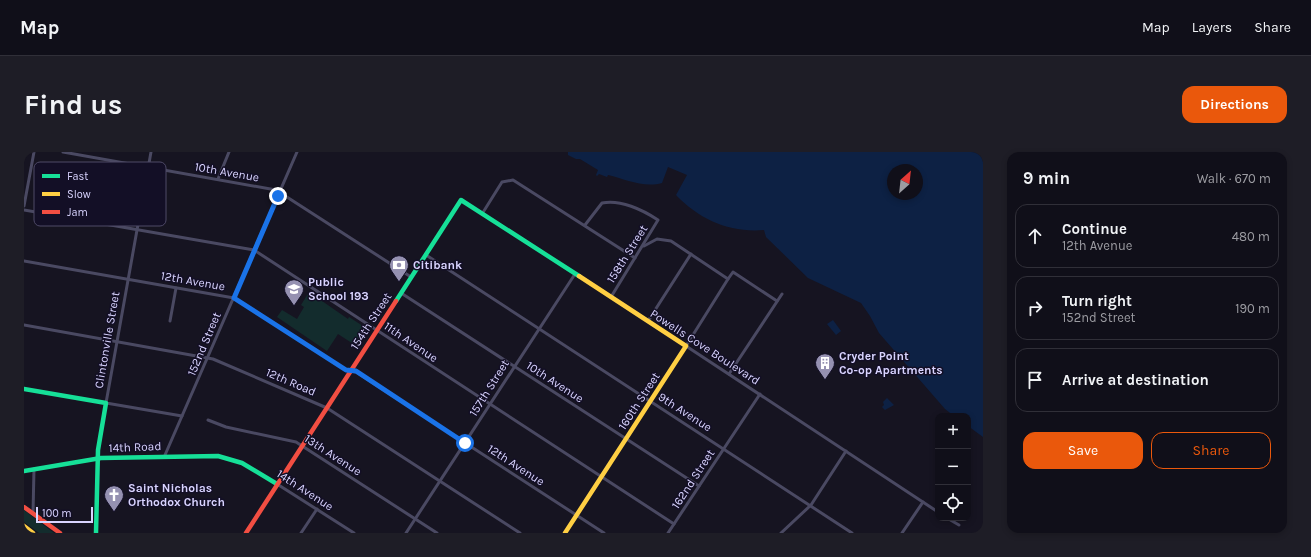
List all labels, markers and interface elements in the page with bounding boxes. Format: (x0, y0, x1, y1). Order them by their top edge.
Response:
text: Map (20, 17, 59, 39)
text: Map (1142, 19, 1170, 36)
text: Layers (1192, 19, 1232, 36)
text: Share (1254, 19, 1291, 36)
button: Directions (1182, 86, 1287, 123)
text: Find us (24, 88, 123, 121)
street label: 10th Avenue (194, 159, 260, 185)
legend (34, 162, 166, 226)
north arrow (887, 164, 923, 200)
text: 9 min (1023, 168, 1070, 188)
text: Fast (67, 170, 88, 183)
text: Walk · 670 m (1197, 171, 1271, 186)
route end (269, 187, 287, 205)
text: Slow (67, 188, 91, 201)
text: Jam (67, 206, 88, 219)
text: Continue (1062, 220, 1127, 238)
street label: 158th Street (604, 222, 651, 286)
icon: ahead (1024, 225, 1046, 247)
text: 480 m (1232, 229, 1270, 244)
text: 12th Avenue (1062, 238, 1132, 253)
bank icon: Citibank (388, 254, 410, 282)
place label: Citibank (413, 258, 462, 272)
street label: 12th Avenue (160, 268, 226, 294)
place label: Public School 193 (308, 275, 369, 303)
school or university icon: Public School 193 (283, 278, 305, 306)
street label: Clintonville Street (92, 290, 122, 390)
street label: 154th Street (347, 290, 395, 352)
text: Turn right (1062, 292, 1132, 310)
icon: right (1024, 297, 1046, 319)
text: 190 m (1235, 301, 1270, 316)
street label: Powells Cove Boulevard (648, 306, 762, 388)
street label: 152nd Street (184, 310, 224, 378)
text: 152nd Street (1062, 310, 1136, 325)
street label: 11th Avenue (381, 319, 441, 365)
place label: Cryder Point Co-op Apartments (839, 349, 943, 377)
building icon: Cryder Point Co-op Apartments (814, 352, 836, 380)
street label: 157th Street (466, 357, 512, 419)
street label: 10th Avenue (524, 358, 586, 406)
street label: 12th Road (264, 365, 318, 399)
street label: 160th Street (615, 369, 663, 432)
icon: arrive (1024, 369, 1046, 391)
text: Arrive at destination (1062, 371, 1209, 389)
street label: 9th Avenue (656, 390, 714, 434)
map controls (935, 413, 971, 521)
button: + (935, 413, 971, 449)
street label: 13th Avenue (302, 431, 364, 479)
button: Save (1023, 432, 1143, 469)
button: Share (1151, 432, 1271, 469)
route start (456, 434, 474, 452)
street label: 14th Road (108, 439, 162, 455)
street label: 12th Avenue (485, 441, 547, 489)
street label: 162nd Street (669, 446, 718, 511)
button: − (935, 449, 971, 485)
street label: 14th Avenue (274, 466, 336, 514)
place label: Saint Nicholas Orthodox Church (128, 481, 225, 509)
church icon: Saint Nicholas Orthodox Church (103, 484, 125, 512)
button: locate (935, 485, 971, 521)
scale bar (36, 505, 93, 524)
text: 100 m (42, 507, 72, 520)

